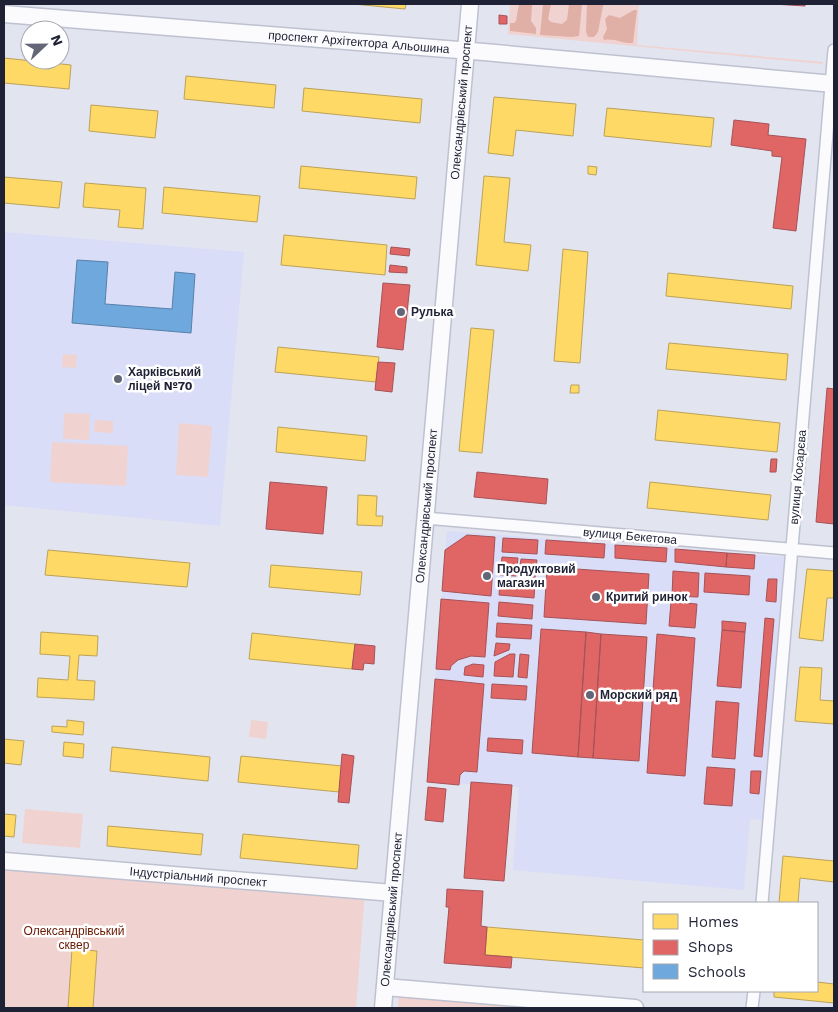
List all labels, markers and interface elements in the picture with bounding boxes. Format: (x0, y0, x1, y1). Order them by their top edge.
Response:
north arrow (20, 20, 70, 70)
street label: Олександрівський проспект (448, 24, 475, 180)
street label: проспект Архітектора Альошина (268, 28, 450, 56)
text: N (48, 32, 66, 48)
place label: Рулька (411, 305, 454, 319)
marker: Рулька (395, 306, 407, 318)
place label: Харківський ліцей №70 (128, 365, 201, 393)
marker: Харківський ліцей №70 (112, 373, 124, 385)
street label: Олександрівський проспект (413, 427, 440, 584)
street label: вулиця Косарєва (787, 429, 809, 525)
street label: вулиця Бекетова (582, 525, 678, 547)
place label: Продуктовий магазин (497, 562, 576, 590)
marker: Продуктовий магазин (481, 570, 493, 582)
place label: Критий ринок (606, 590, 688, 604)
marker: Критий ринок (590, 591, 602, 603)
place label: Морский ряд (600, 688, 678, 702)
marker: Морский ряд (584, 689, 596, 701)
street label: Олександрівський проспект (378, 831, 405, 987)
street label: Індустріальний проспект (129, 864, 268, 890)
legend (643, 902, 818, 992)
text: Homes (688, 913, 739, 931)
park label: Олександрівський сквер (23, 924, 125, 952)
text: Shops (688, 938, 733, 956)
text: Schools (688, 963, 746, 981)

